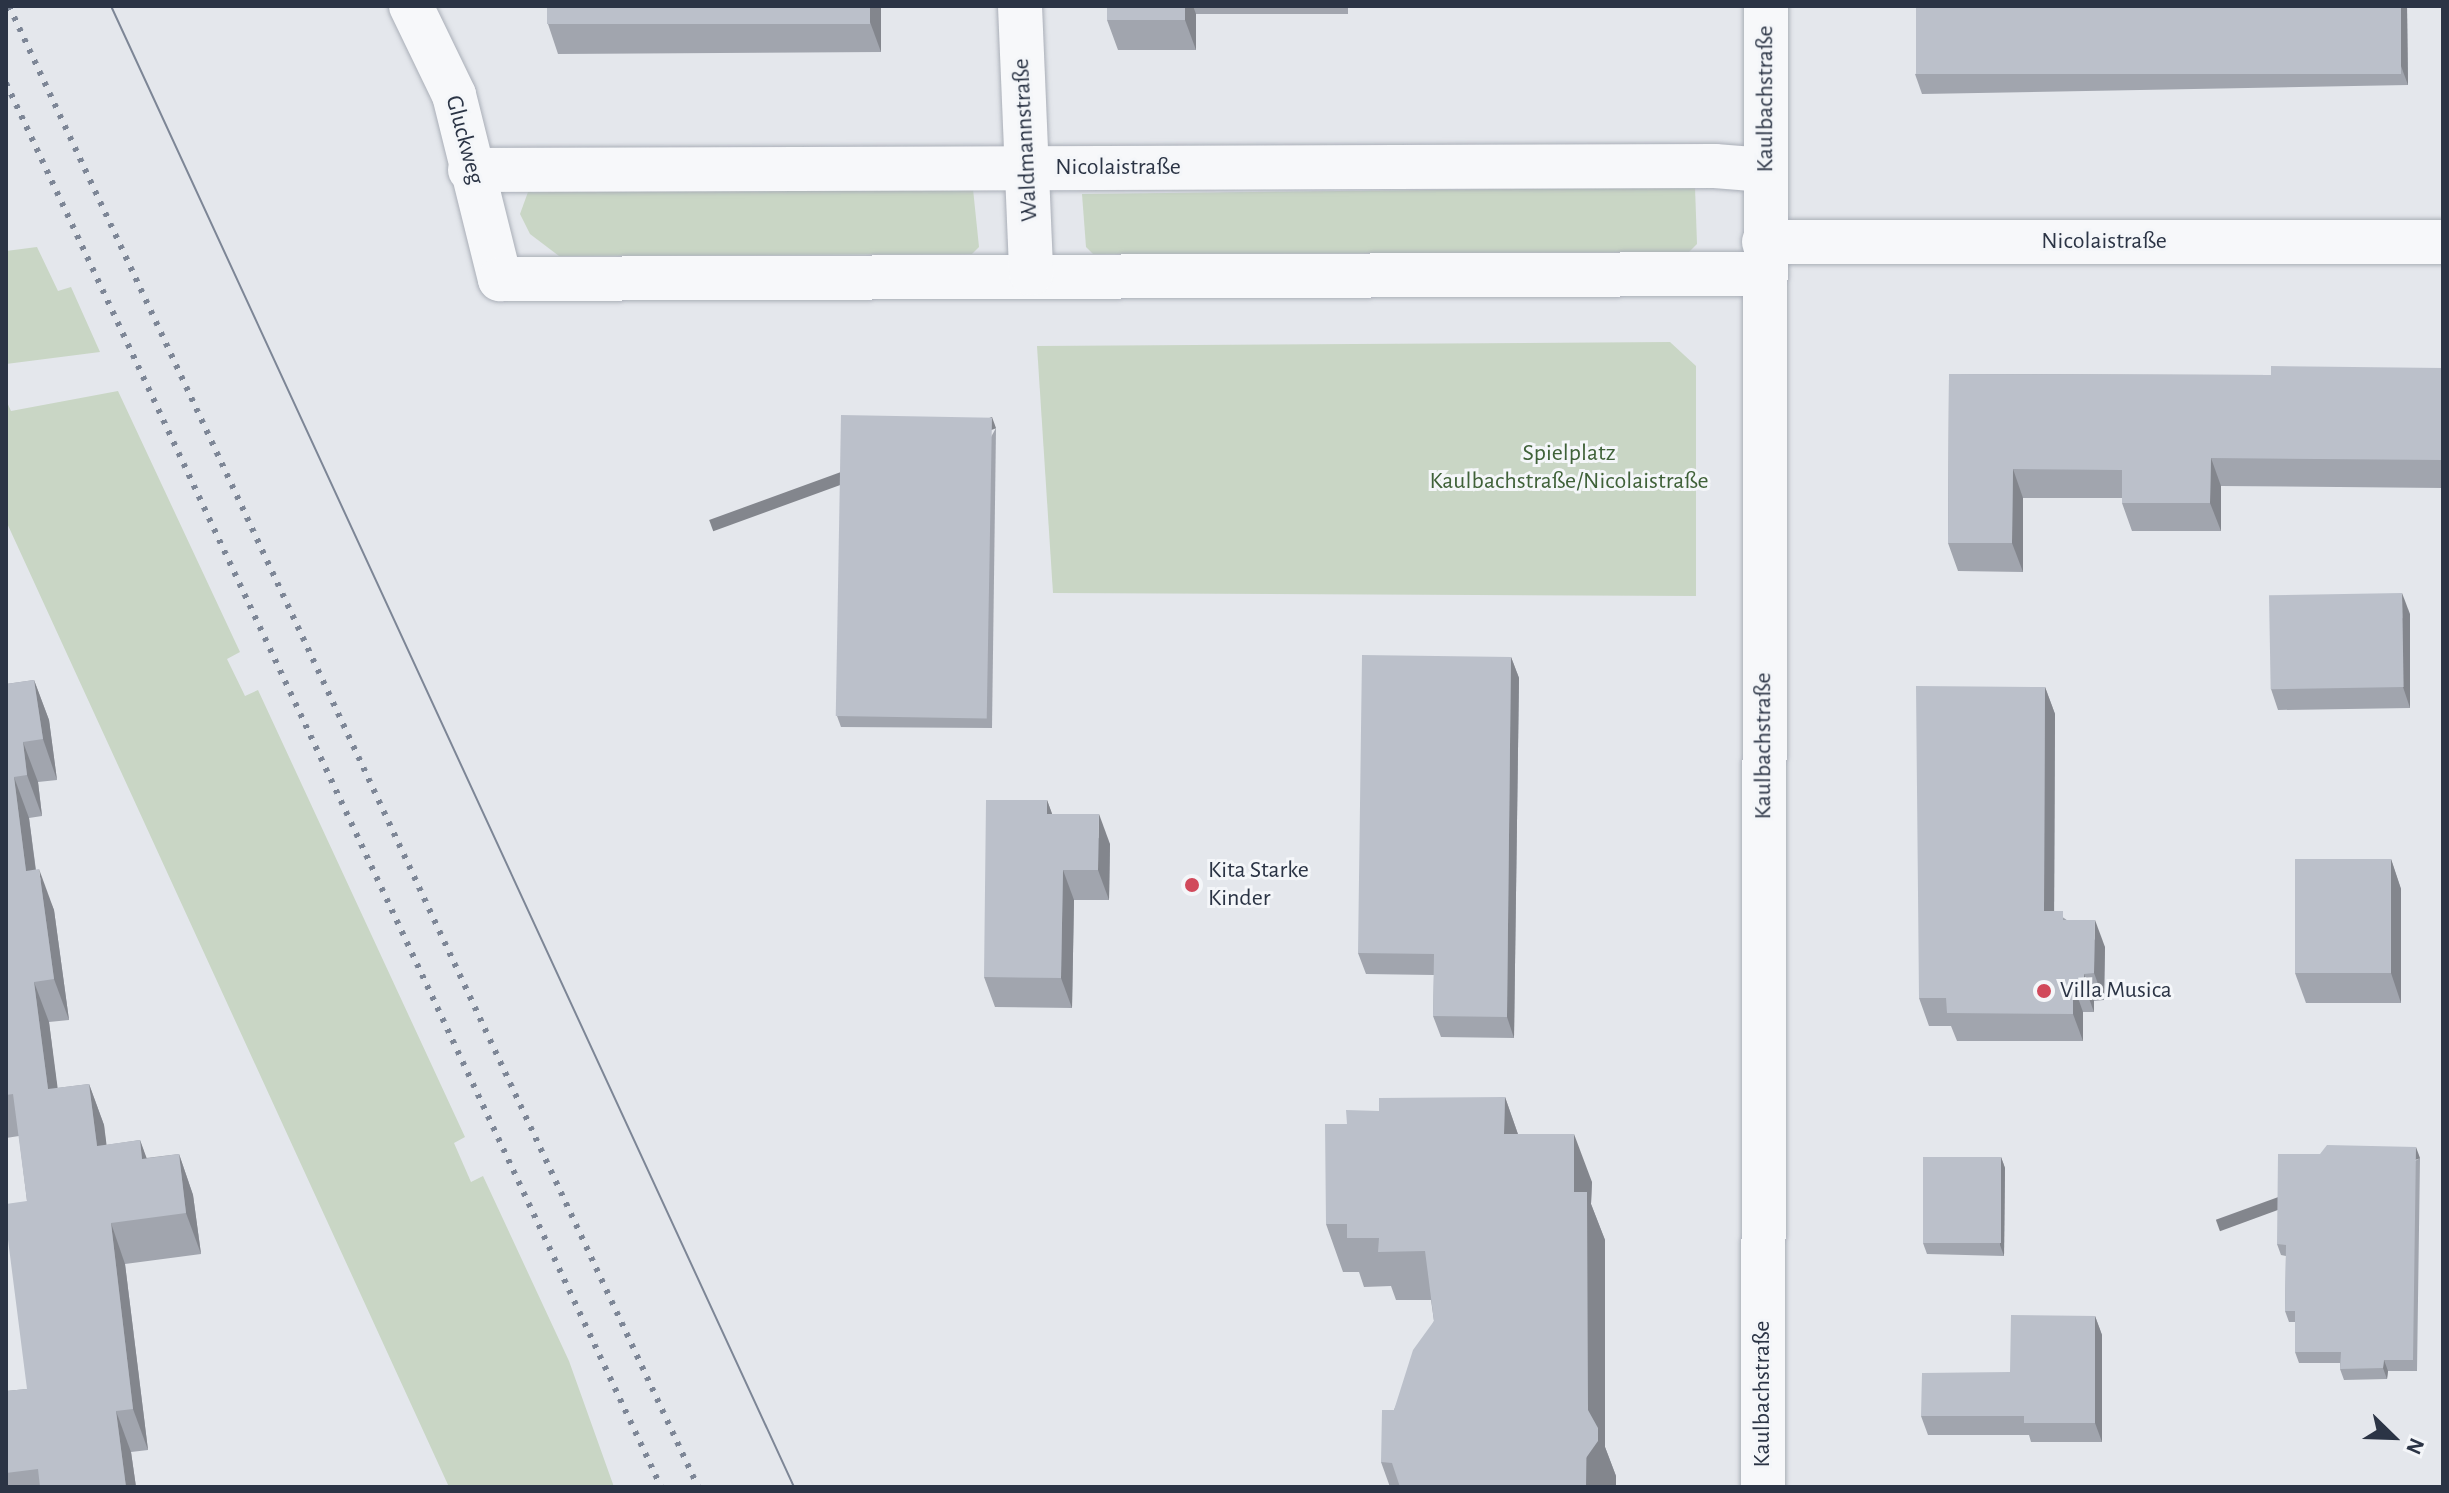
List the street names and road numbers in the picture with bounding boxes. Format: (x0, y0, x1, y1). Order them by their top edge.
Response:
street label: Kaulbachstraße (1752, 26, 1780, 172)
street label: Waldmannstraße (1007, 58, 1045, 222)
street label: Gluckweg (438, 92, 490, 188)
street label: Nicolaistraße (1055, 154, 1181, 182)
street label: Nicolaistraße (2041, 228, 2167, 256)
street label: Kaulbachstraße (1750, 673, 1778, 819)
street label: Kaulbachstraße (1749, 1321, 1777, 1467)

